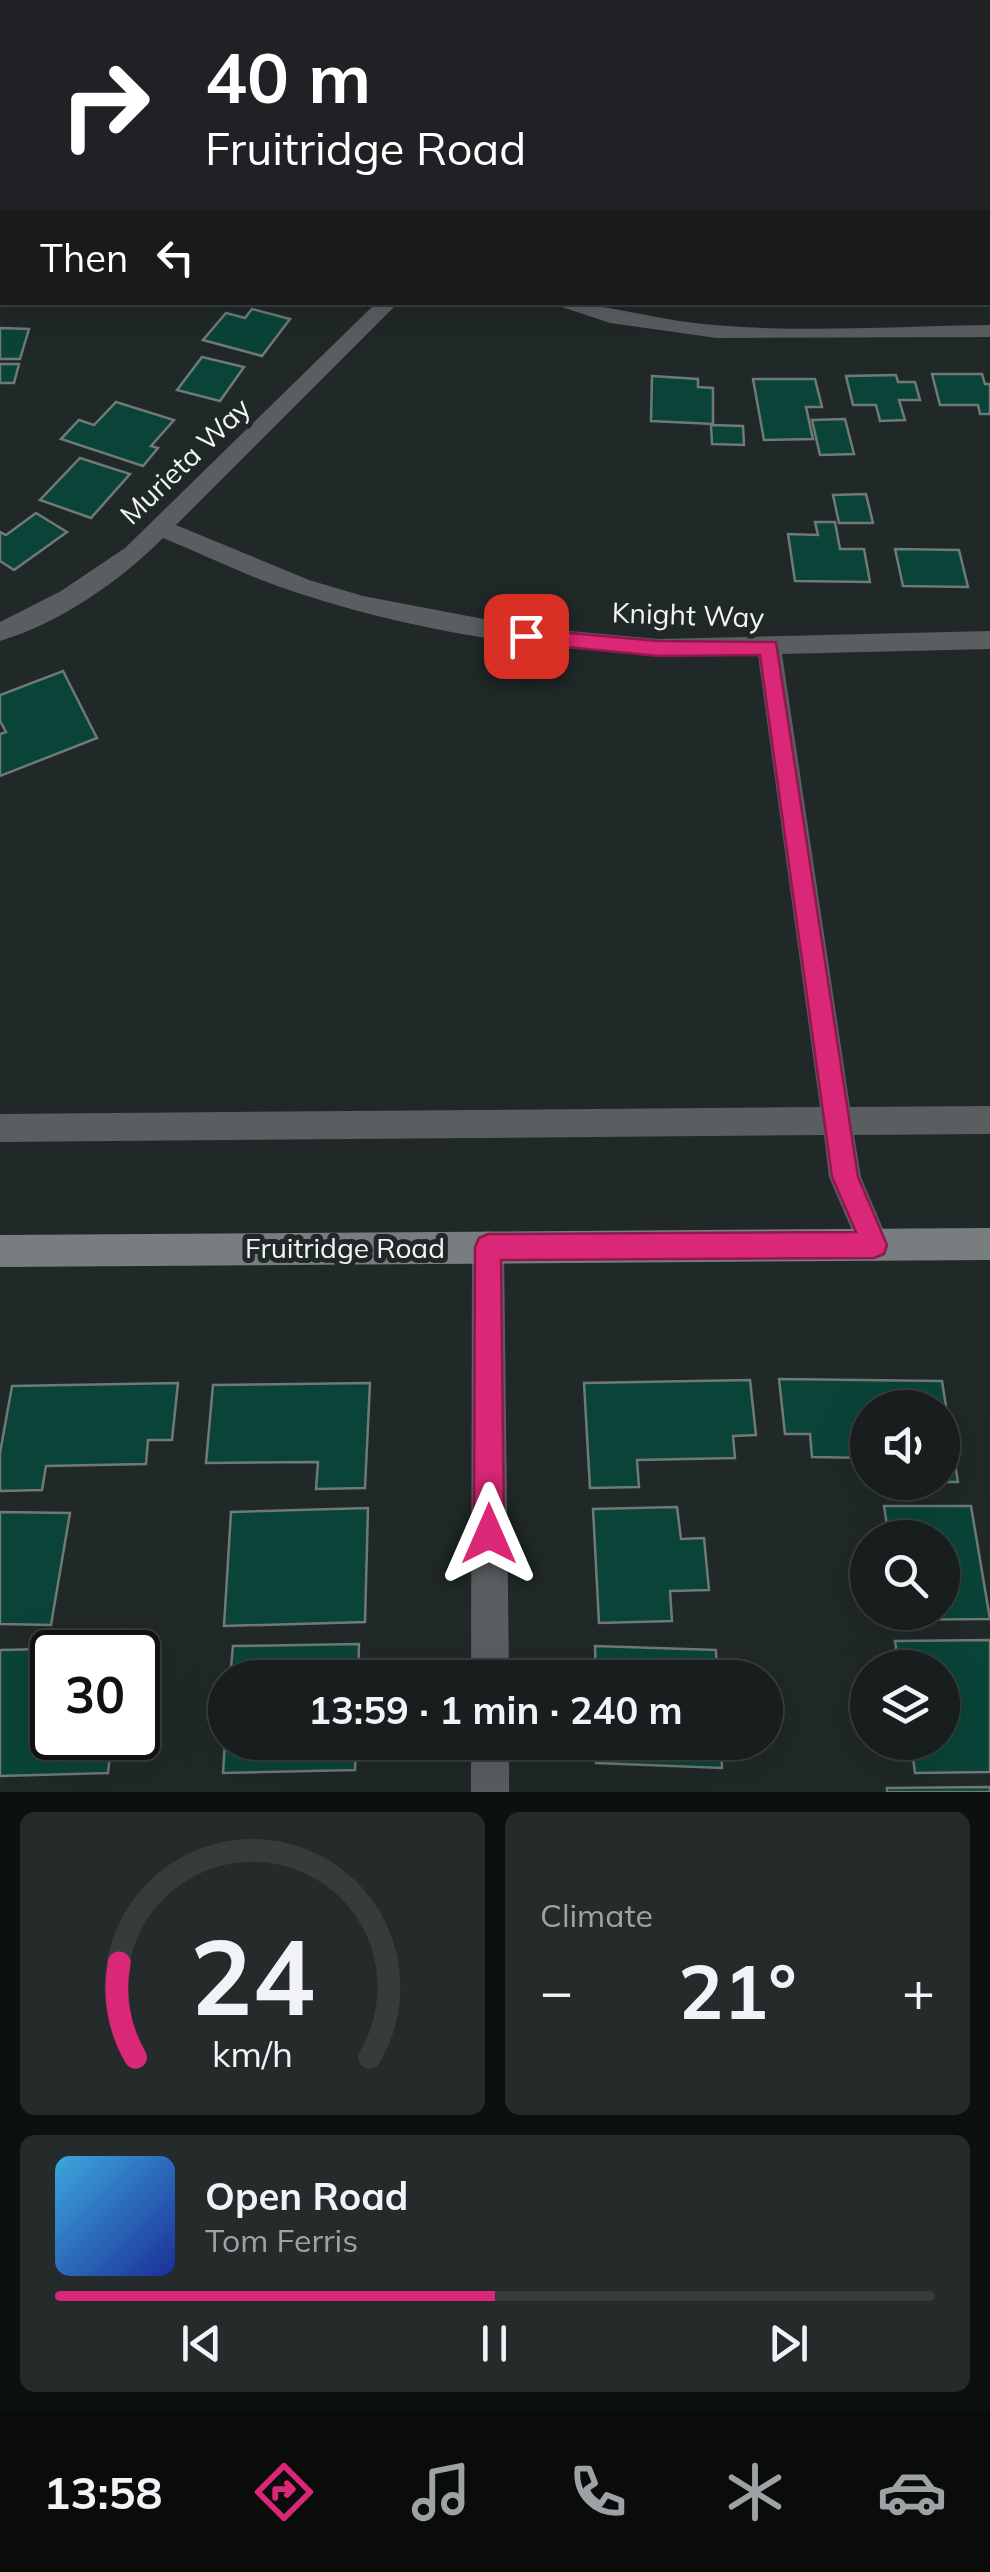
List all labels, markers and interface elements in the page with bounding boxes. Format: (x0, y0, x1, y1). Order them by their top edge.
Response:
text: 40 m (205, 33, 371, 121)
icon: right (40, 40, 170, 170)
text: Fruitridge Road (205, 120, 526, 176)
icon: left (148, 230, 203, 285)
text: Then (40, 234, 128, 282)
street label: Murieta Way (112, 390, 257, 531)
pin (484, 594, 569, 679)
street label: Knight Way (611, 594, 765, 635)
icon: arrive (499, 609, 554, 664)
street label: Fruitridge Road (245, 1230, 445, 1265)
map controls (850, 1390, 960, 1760)
button: sound (850, 1390, 960, 1500)
position arrow (437, 1482, 541, 1586)
button: search (850, 1520, 960, 1630)
speed limit sign: 30 (30, 1630, 160, 1760)
button: layers (850, 1650, 960, 1760)
text: 13:59 · 1 min · 240 m (308, 1686, 683, 1734)
text: Climate (540, 1895, 653, 1935)
text: 24 (190, 1910, 315, 2041)
text: 21° (678, 1944, 797, 2038)
text: − (540, 1956, 573, 2025)
text: + (902, 1956, 935, 2025)
text: km/h (212, 2031, 293, 2076)
text: Open Road (205, 2172, 408, 2220)
text: Tom Ferris (205, 2220, 358, 2260)
icon: previous (174, 2316, 229, 2371)
icon: pause (467, 2316, 522, 2371)
icon: next (761, 2316, 816, 2371)
icon: directions (249, 2457, 319, 2527)
icon: music (406, 2457, 476, 2527)
icon: phone (563, 2457, 633, 2527)
icon: climate (720, 2457, 790, 2527)
icon: car (877, 2457, 947, 2527)
text: 13:58 (43, 2464, 163, 2520)

